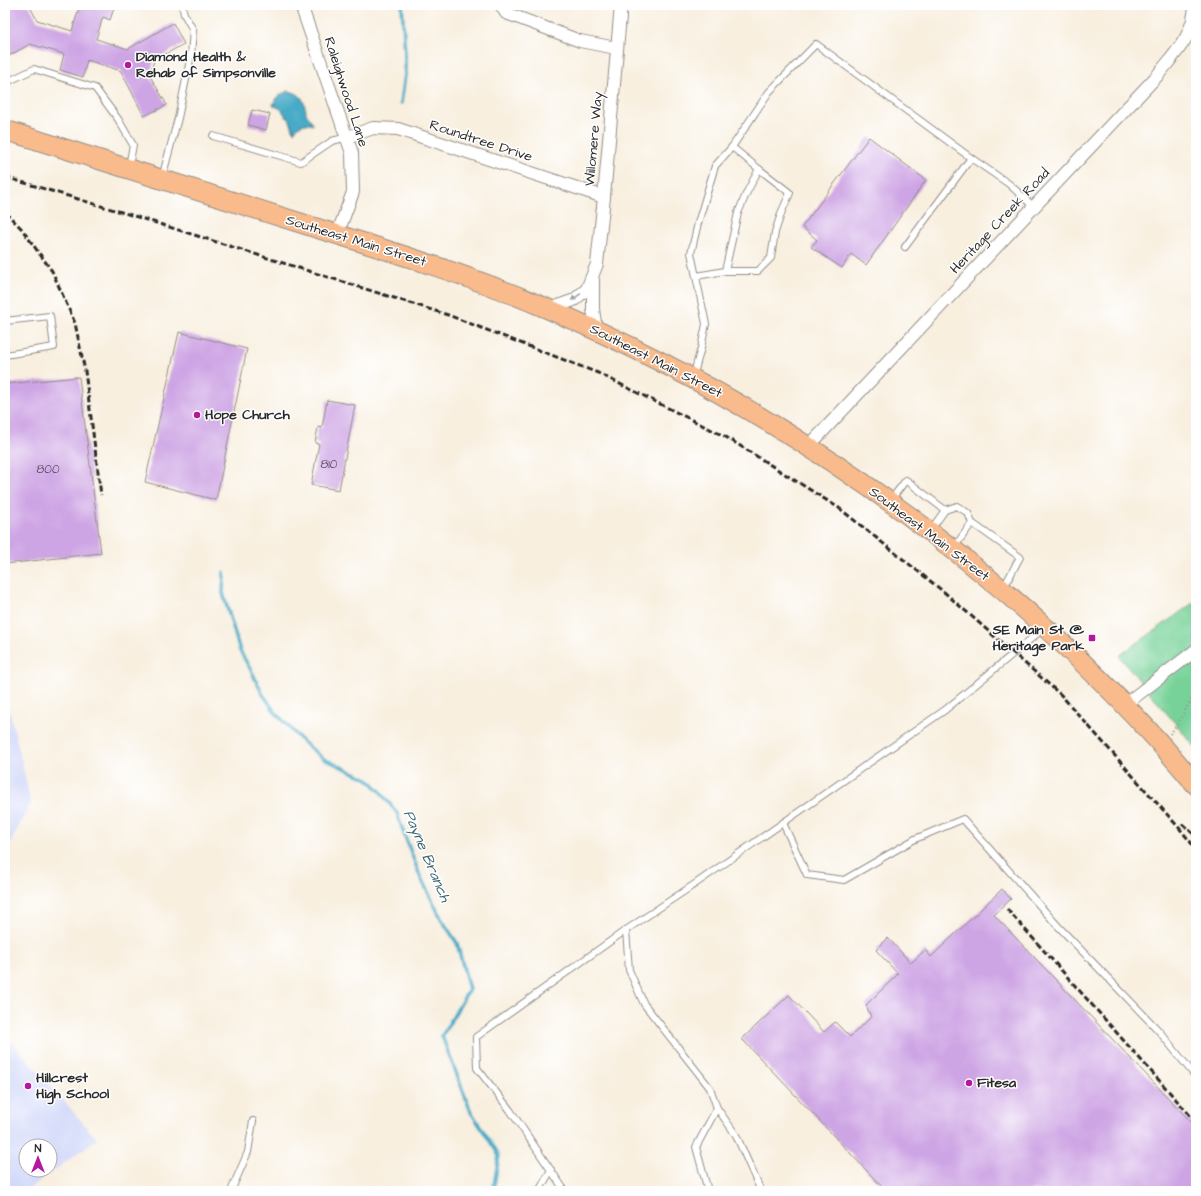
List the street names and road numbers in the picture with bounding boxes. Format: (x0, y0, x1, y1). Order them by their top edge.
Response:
street label: Raleighwood Lane (319, 35, 373, 150)
street label: Willomere Way (580, 91, 608, 187)
street label: Roundtree Drive (427, 115, 535, 167)
street label: Heritage Creek Road (946, 164, 1054, 278)
street label: Southeast Main Street (283, 210, 429, 272)
street label: Southeast Main Street (586, 319, 726, 403)
street label: Southeast Main Street (865, 482, 994, 586)

